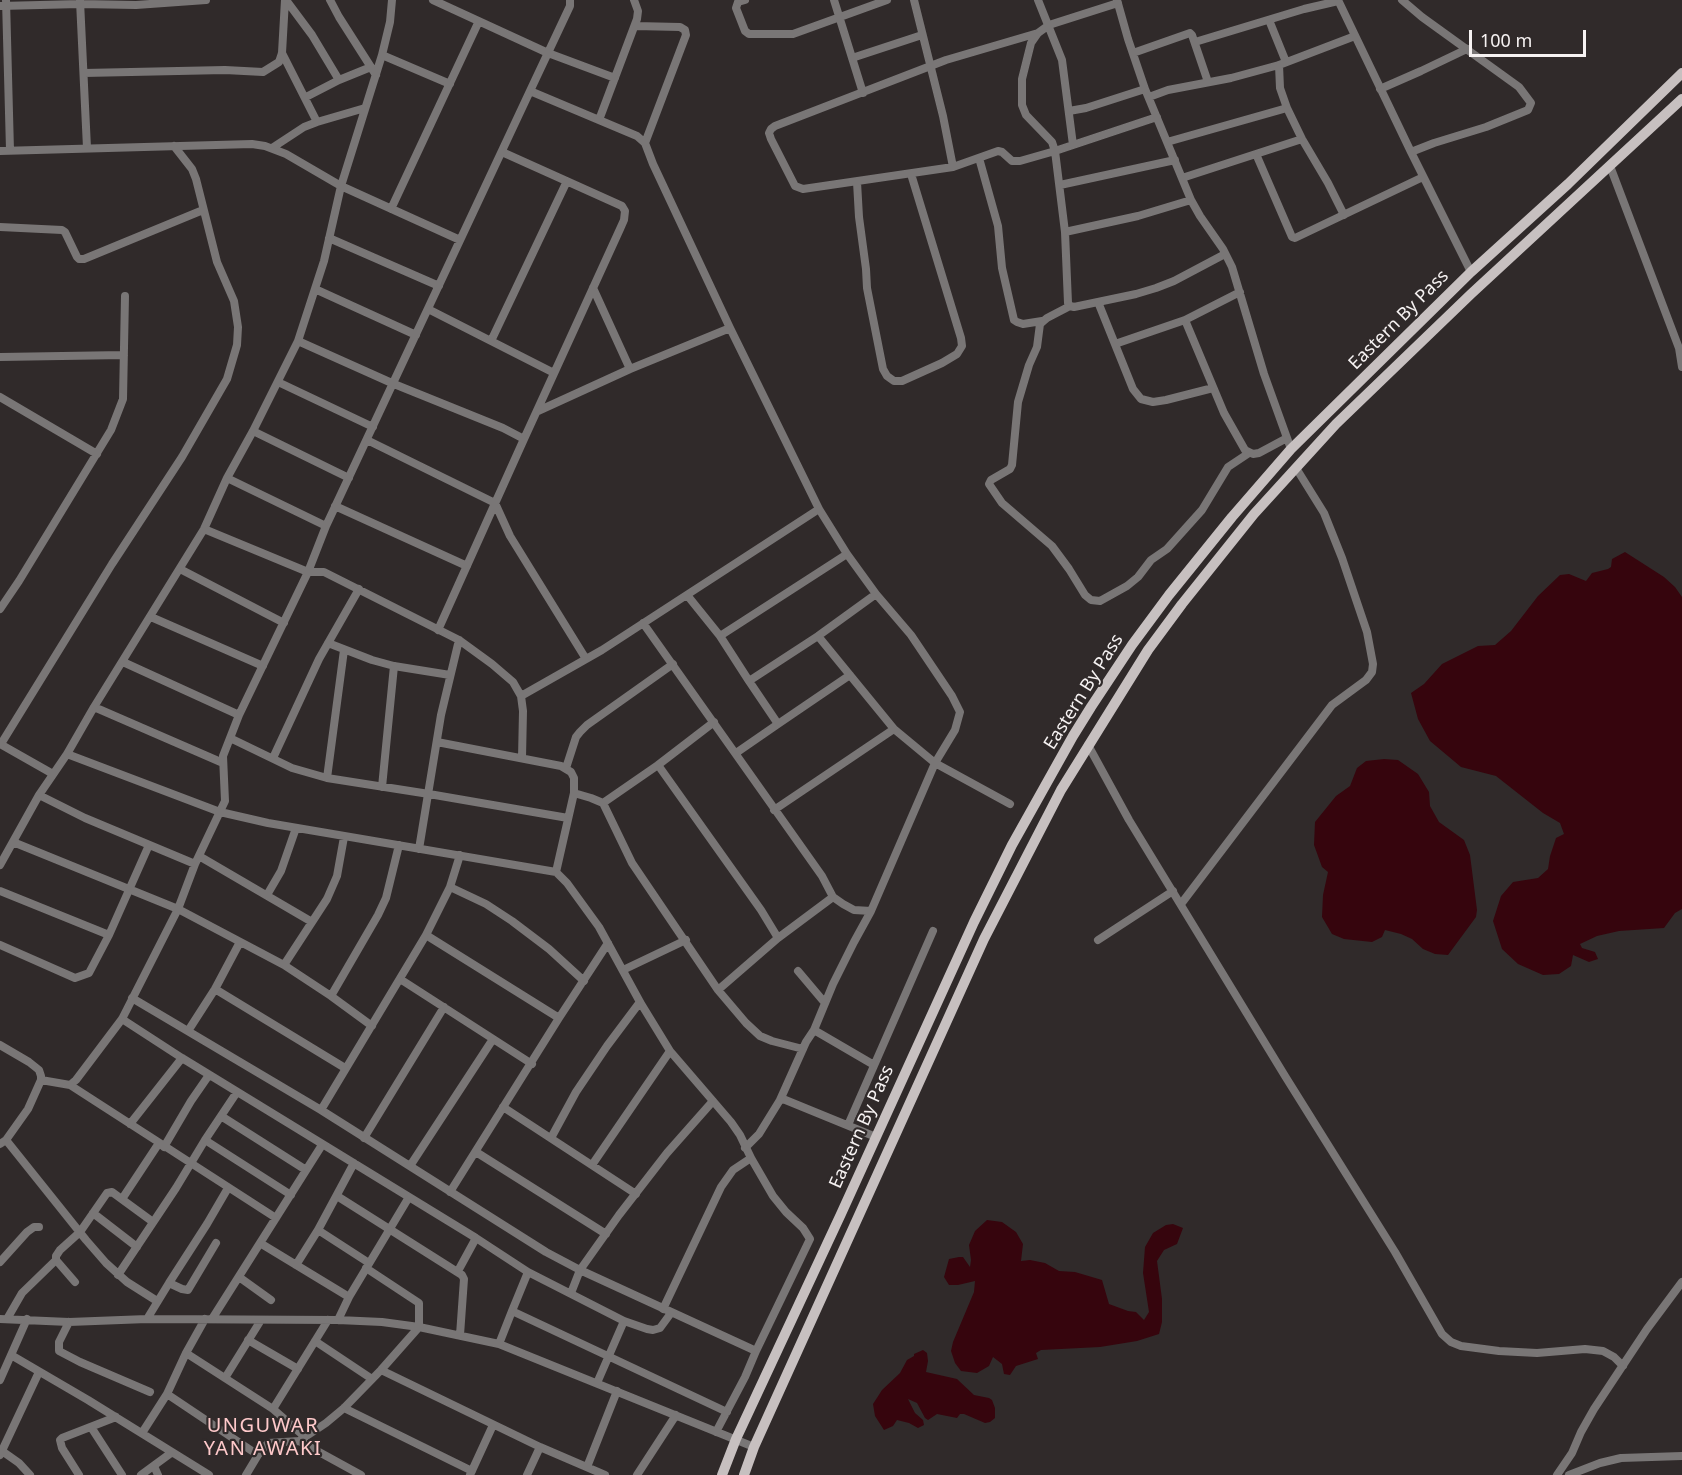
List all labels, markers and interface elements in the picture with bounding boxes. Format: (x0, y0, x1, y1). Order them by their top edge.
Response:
scale bar (1472, 18, 1589, 56)
text: 100 m (1480, 28, 1532, 52)
street label: Eastern By Pass (1345, 266, 1453, 374)
street label: Eastern By Pass (1040, 630, 1128, 754)
street label: Eastern By Pass (825, 1062, 899, 1192)
district label: UNGUWAR YAN AWAKI (204, 1414, 322, 1461)

